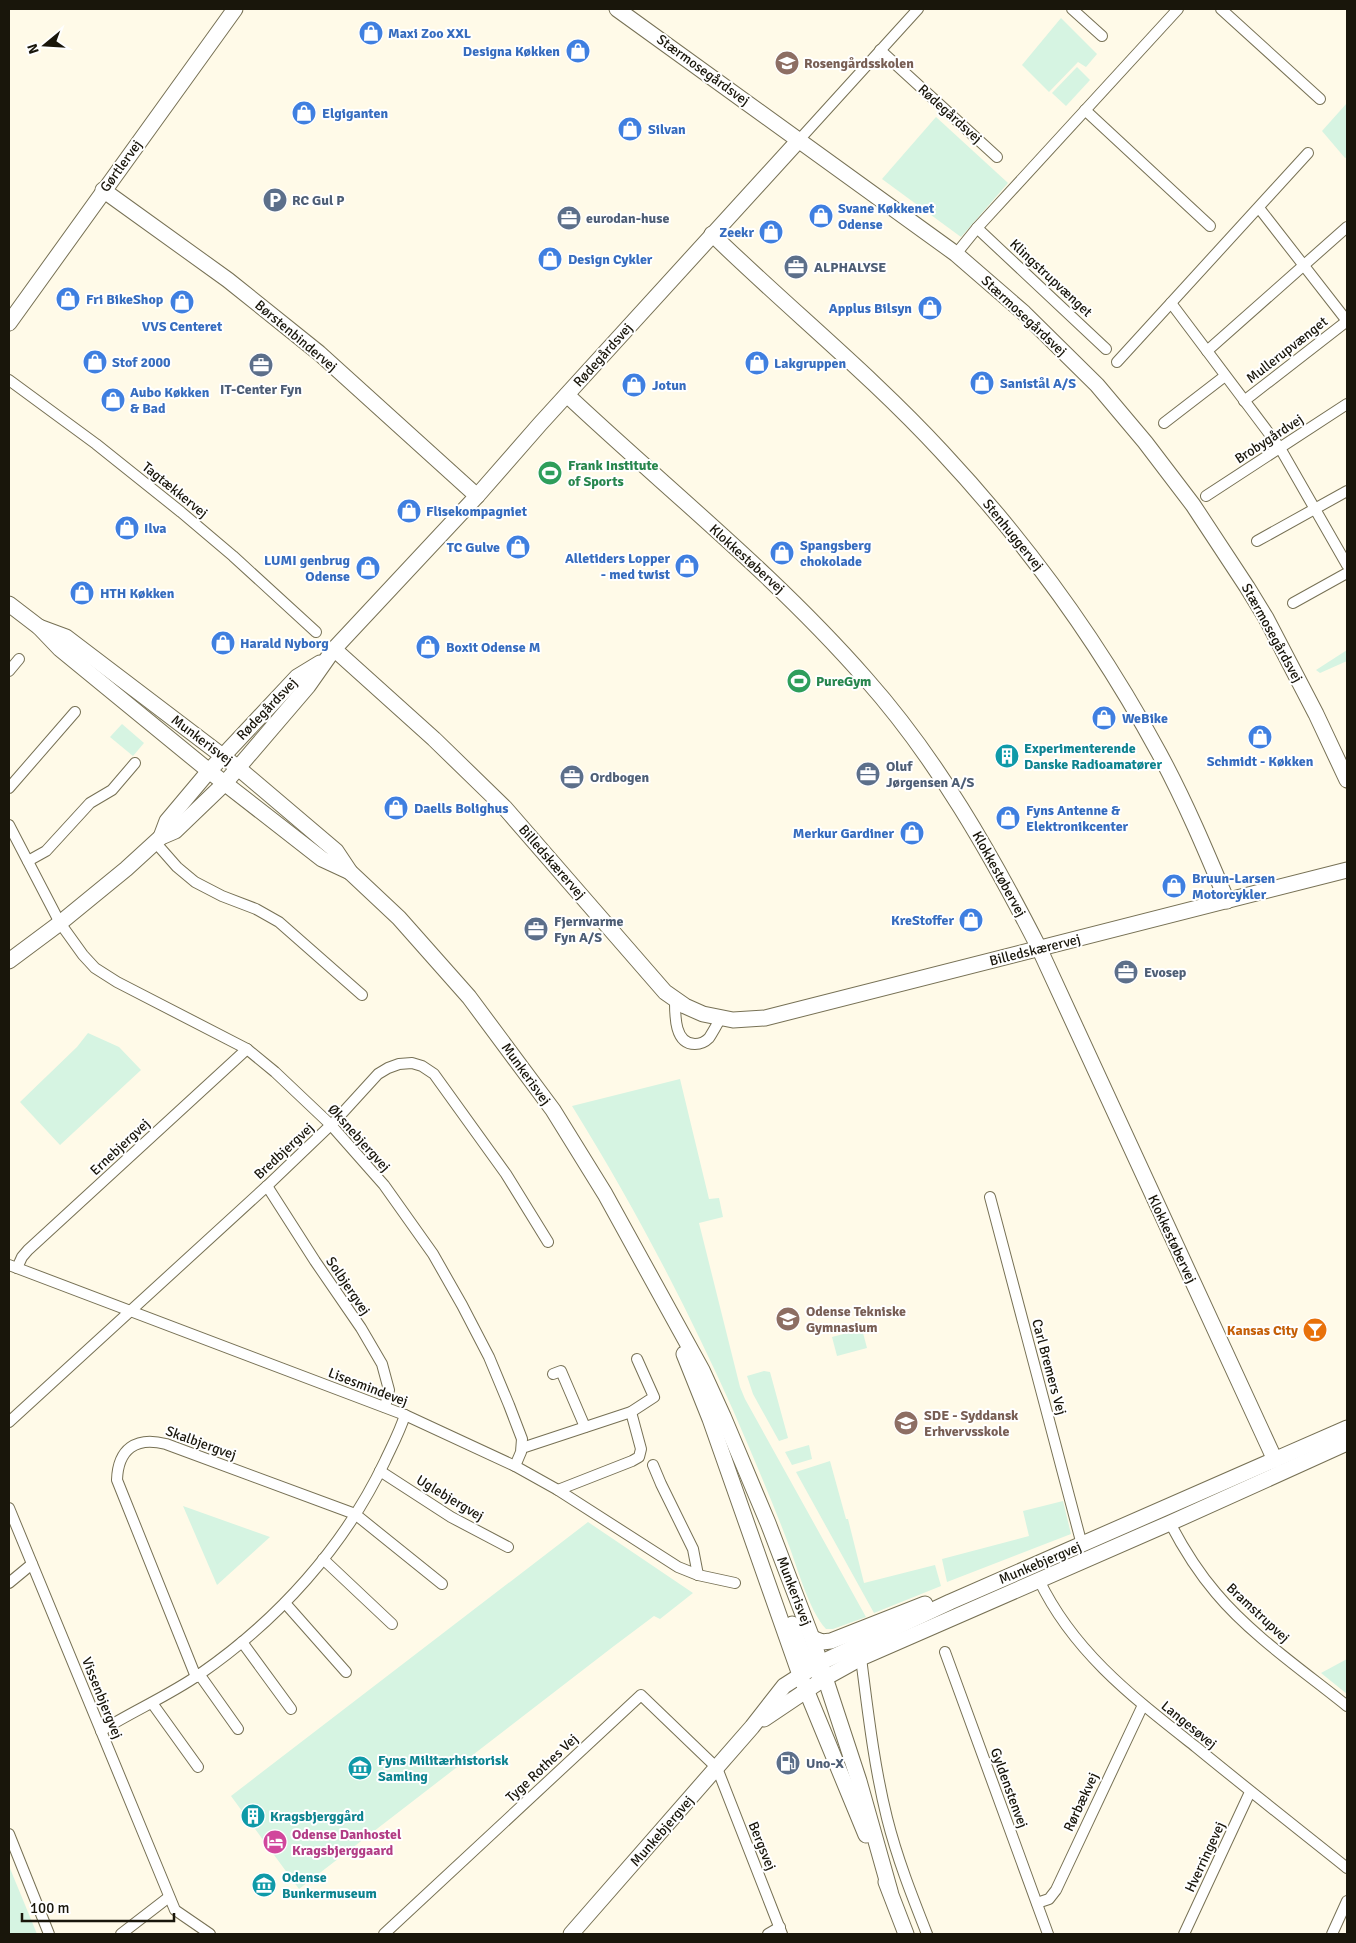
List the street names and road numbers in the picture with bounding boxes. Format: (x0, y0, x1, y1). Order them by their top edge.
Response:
street label: Stærmosegårdsvej (653, 31, 753, 109)
street label: Rødegårdsvej (915, 81, 985, 147)
street label: Gørtlervej (96, 137, 146, 195)
street label: Klingstrupvænget (1006, 235, 1096, 321)
street label: Stærmosegårdsvej (978, 272, 1070, 360)
street label: Børstenbindervej (251, 297, 341, 375)
street label: Mullerupvænget (1243, 313, 1331, 387)
street label: Rødegårdsvej (570, 320, 636, 390)
street label: Brobygårdvej (1232, 411, 1306, 467)
street label: Tagtækkervej (139, 458, 211, 522)
street label: Stenhuggervej (979, 496, 1047, 574)
street label: Klokkestøbervej (706, 521, 788, 597)
street label: Stærmosegårdsvej (1238, 581, 1306, 685)
street label: Rødegårdsvej (233, 674, 301, 744)
street label: Munkerisvej (168, 711, 236, 769)
street label: Billedskærervej (515, 821, 589, 903)
street label: Klokkestøbervej (968, 828, 1030, 920)
street label: Billedskærervej (988, 930, 1082, 970)
street label: Munkerisvej (498, 1040, 554, 1108)
street label: Øksnebjergvej (324, 1101, 394, 1175)
street label: Ernebjergvej (87, 1115, 153, 1179)
street label: Bredbjergvej (251, 1119, 317, 1183)
street label: Klokkestøbervej (1144, 1192, 1200, 1286)
street label: Solbjergvej (322, 1253, 374, 1319)
street label: Carl Bremers Vej (1028, 1317, 1070, 1417)
street label: Lisesmindevej (326, 1364, 410, 1410)
street label: Skalbjergvej (163, 1422, 239, 1464)
street label: Uglebjergvej (413, 1471, 487, 1525)
street label: Munkebjergvej (996, 1538, 1084, 1588)
street label: Munkerisvej (773, 1554, 815, 1628)
street label: Bramstrupvej (1223, 1580, 1293, 1646)
street label: Vissenbjergvej (78, 1655, 126, 1741)
street label: Langesøvej (1158, 1697, 1220, 1753)
street label: Tyge Rothes Vej (503, 1730, 581, 1806)
street label: Gyldenstenvej (987, 1746, 1031, 1830)
street label: Rørbækvej (1060, 1770, 1102, 1834)
street label: Munkebjergvej (627, 1792, 697, 1870)
street label: Bergsvej (745, 1819, 779, 1873)
street label: Hverringevej (1181, 1819, 1229, 1895)

